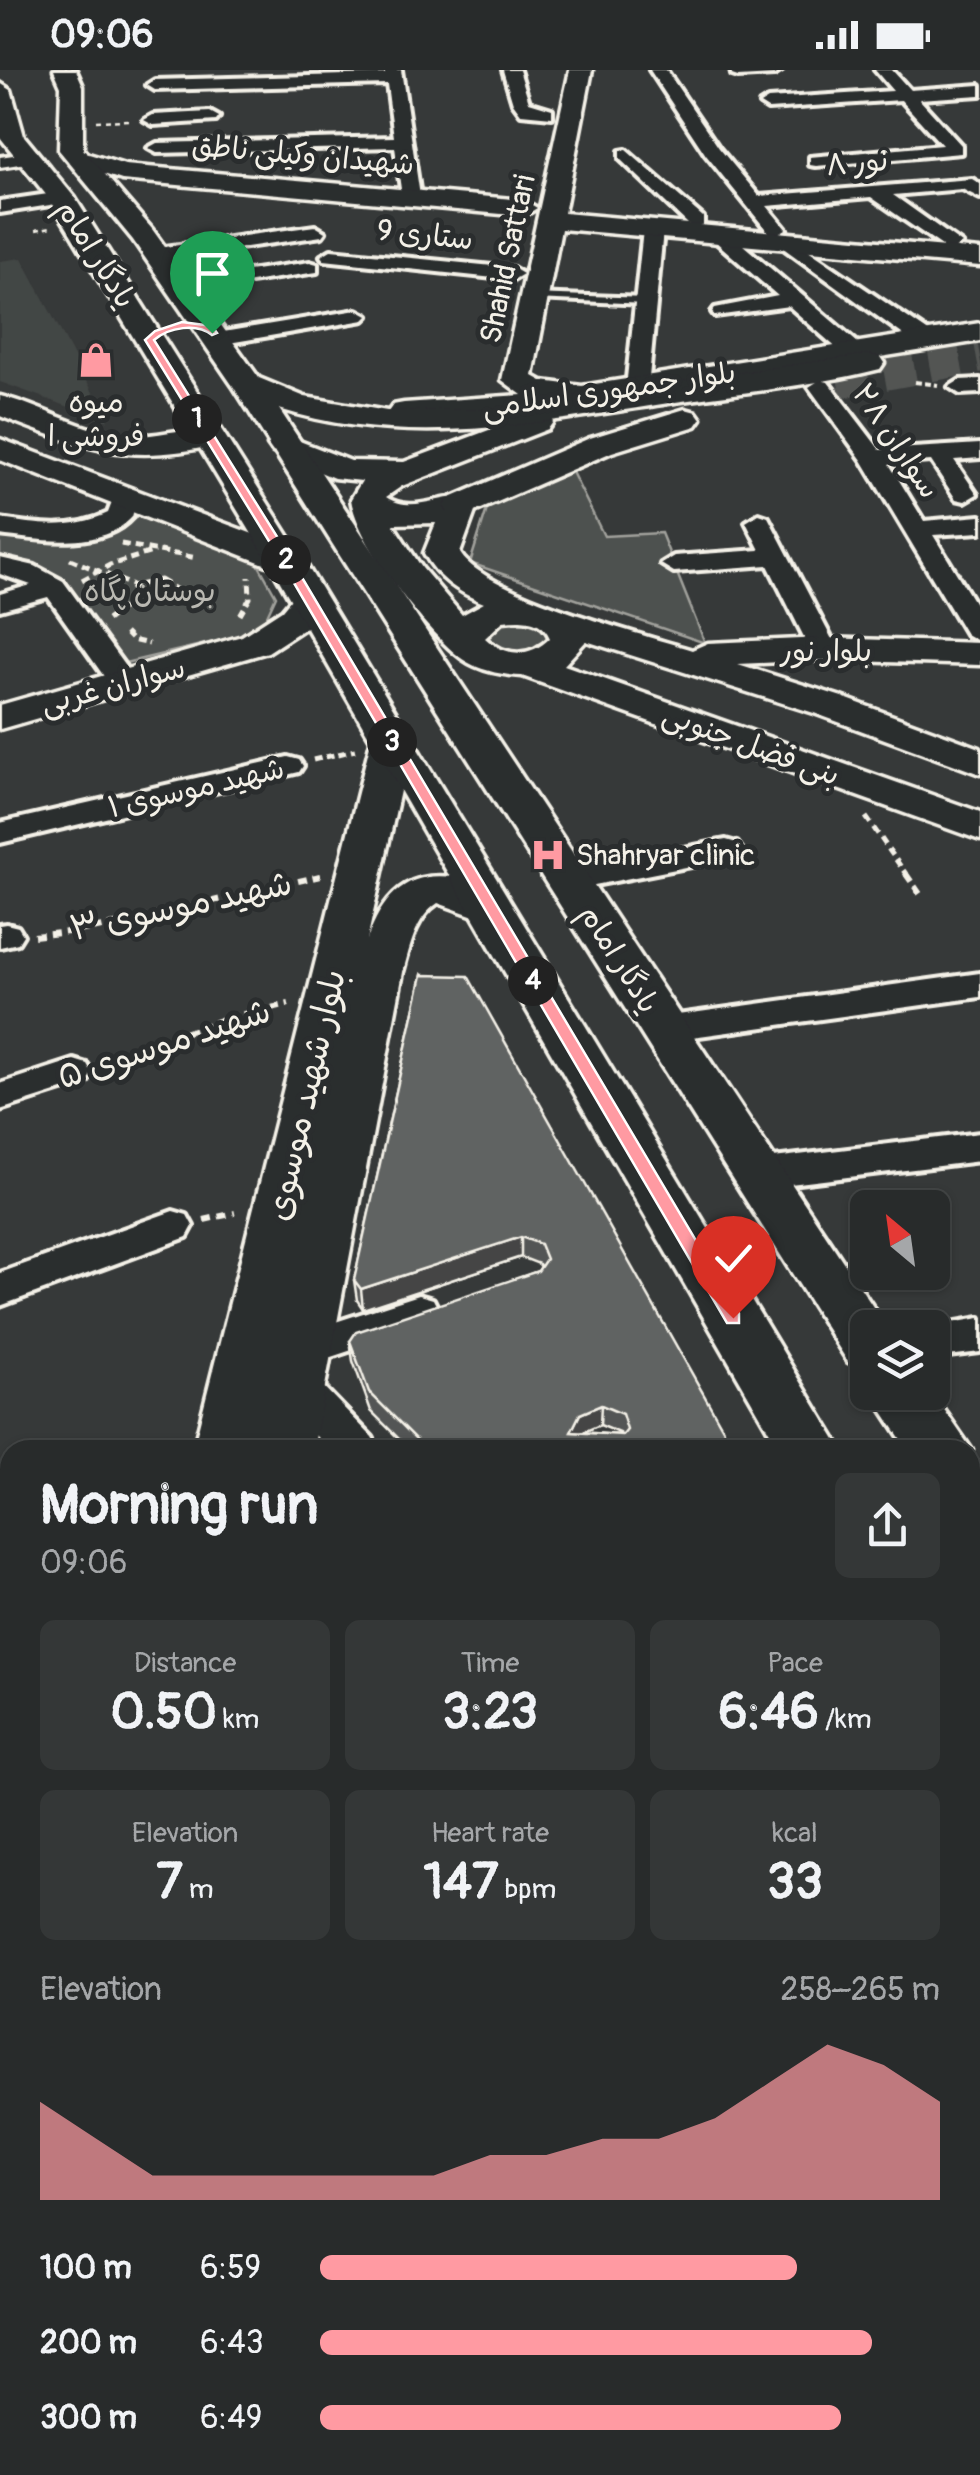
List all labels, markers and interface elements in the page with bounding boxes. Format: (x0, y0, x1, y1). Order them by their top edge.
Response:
text: 09:06 (50, 11, 154, 59)
street label: شهیدان وکیلی ناطق (190, 127, 416, 183)
street label: نور ۸ (824, 142, 890, 184)
street label: Shahid Sattari (472, 171, 544, 347)
street label: یادگار امام (46, 193, 144, 317)
street label: ستاری 9 (375, 212, 475, 258)
pin (170, 231, 255, 334)
icon: arrive (185, 246, 240, 301)
shop icon: میوه فروشی ا (77, 341, 115, 379)
street label: بلوار جمهوری اسلامی (480, 354, 738, 427)
street label: سواران ۲۸ (844, 377, 948, 505)
place label: میوه فروشی ا (48, 384, 144, 455)
pin: 1 (172, 394, 222, 444)
text: 1 (192, 401, 202, 436)
pin: 2 (261, 535, 311, 585)
text: 2 (278, 542, 294, 577)
park label: بوستان پگاه (84, 573, 216, 610)
street label: بلوار نور (779, 633, 872, 670)
street label: سواران غربی (37, 649, 189, 723)
street label: بنی فضل جنوبی (657, 696, 845, 795)
pin: 3 (367, 717, 417, 767)
text: 3 (384, 724, 400, 759)
street label: شهید موسوی ۱ (104, 750, 288, 826)
hospital icon: Shahryar clinic (529, 836, 567, 874)
place label: Shahryar clinic (576, 837, 755, 874)
street label: شهید موسوی ۳ (66, 861, 296, 951)
street label: یادگار امام (569, 898, 667, 1022)
pin: 4 (508, 956, 558, 1006)
text: 4 (525, 963, 541, 998)
street label: بلوار شهید موسوی (256, 965, 356, 1225)
street label: شهید موسوی ۵ (52, 989, 276, 1099)
north arrow (850, 1190, 950, 1290)
map controls (850, 1190, 950, 1410)
pin (691, 1216, 776, 1319)
icon: check (706, 1231, 761, 1286)
button: layers (850, 1310, 950, 1410)
text: Morning run (40, 1471, 318, 1540)
button: share (835, 1473, 940, 1578)
text: 09:06 (40, 1543, 127, 1583)
text: Distance (134, 1646, 236, 1681)
text: Time (461, 1646, 519, 1681)
text: Pace (767, 1646, 823, 1681)
text: 0.50 (111, 1681, 217, 1744)
text: 3:23 (442, 1681, 538, 1744)
text: 6:46 (718, 1681, 819, 1744)
text: km (217, 1702, 259, 1737)
text: /km (819, 1702, 872, 1737)
text: Elevation (132, 1816, 238, 1851)
text: Heart rate (431, 1816, 549, 1851)
text: kcal (772, 1816, 818, 1851)
text: 7 (156, 1851, 183, 1914)
text: 147 (424, 1851, 499, 1914)
text: 33 (767, 1851, 823, 1914)
text: m (183, 1872, 214, 1907)
text: bpm (499, 1872, 556, 1907)
text: Elevation (40, 1970, 162, 2010)
text: 258–265 m (781, 1970, 940, 2010)
text: 100 m (40, 2248, 132, 2288)
text: 6:59 (200, 2248, 261, 2288)
text: 200 m (40, 2323, 137, 2363)
text: 6:43 (200, 2323, 264, 2363)
text: 300 m (40, 2398, 137, 2438)
text: 6:49 (200, 2398, 262, 2438)

